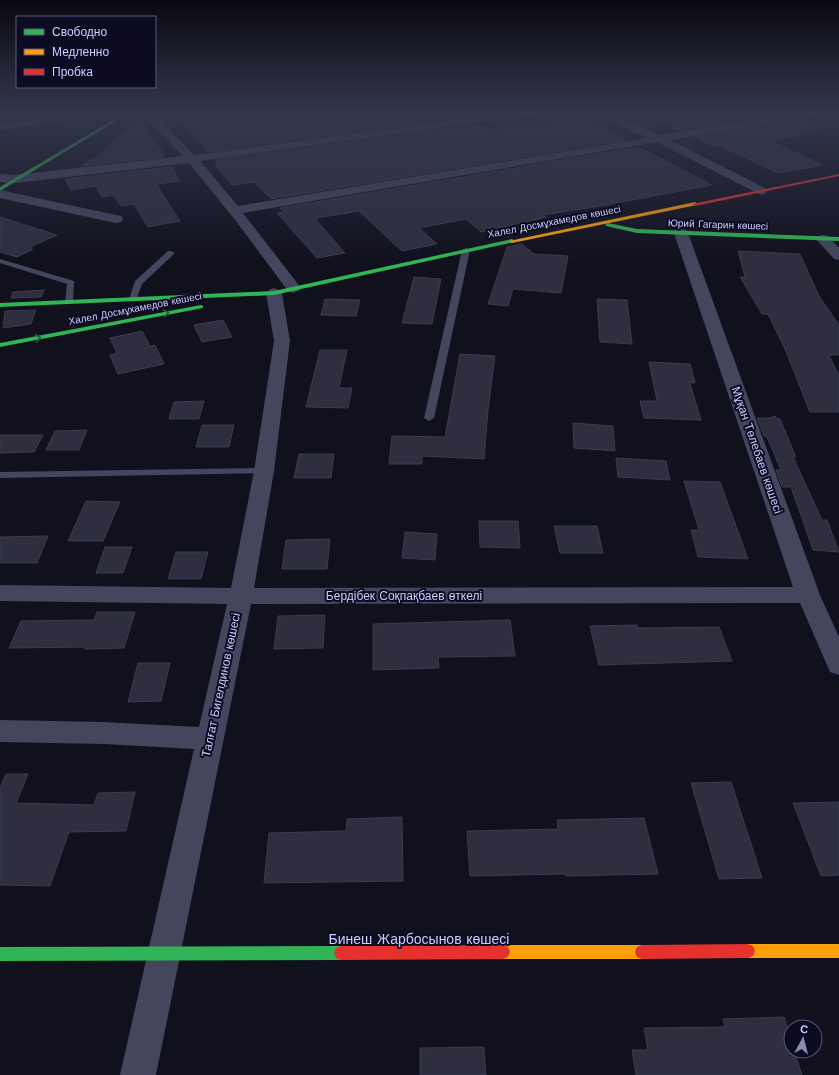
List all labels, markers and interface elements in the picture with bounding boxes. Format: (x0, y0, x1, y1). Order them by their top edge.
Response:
legend (16, 16, 156, 88)
text: Свободно (52, 25, 107, 39)
text: Медленно (52, 45, 109, 59)
text: Пробка (52, 65, 93, 79)
street label: Халел Досмұхамедов көшесі (487, 203, 622, 240)
street label: Юрий Гагарин көшесі (668, 217, 768, 232)
street label: Халел Досмұхамедов көшесі (68, 290, 203, 327)
one-way arrow (163, 310, 169, 318)
one-way arrow (35, 334, 41, 342)
street label: Мұқан Төлебаев көшесі (729, 385, 785, 515)
street label: Бердібек Соқпақбаев өткелі (326, 589, 482, 603)
street label: Талғат Бигелдинов көшесі (199, 612, 243, 758)
street label: Бинеш Жарбосынов көшесі (329, 931, 509, 947)
north arrow (783, 1019, 823, 1059)
text: С (799, 1023, 809, 1037)

